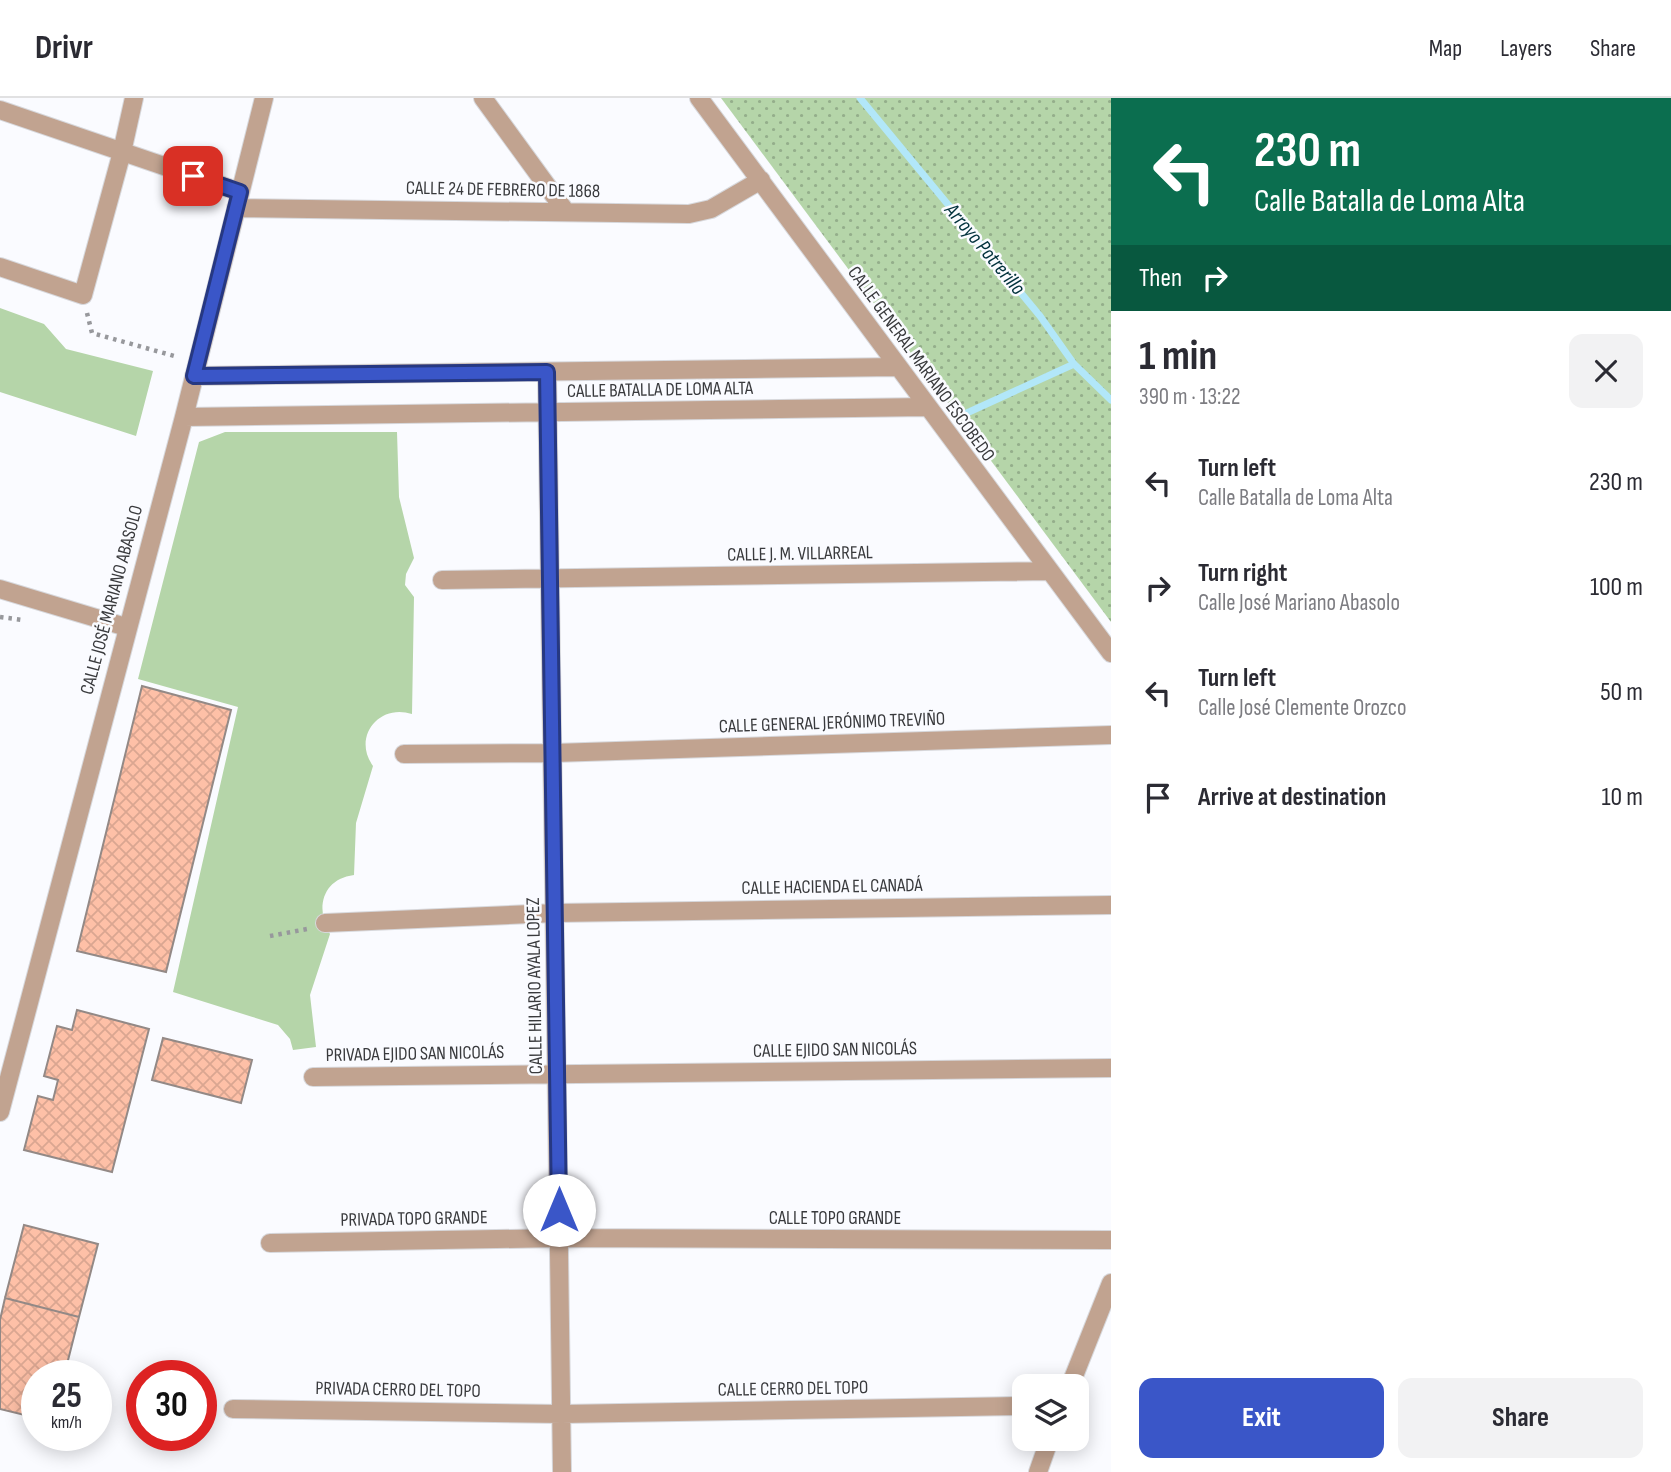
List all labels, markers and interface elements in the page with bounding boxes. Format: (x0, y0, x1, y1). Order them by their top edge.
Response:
text: Drivr (35, 28, 93, 68)
text: Map (1429, 34, 1462, 63)
text: Layers (1500, 34, 1552, 63)
text: Share (1590, 34, 1636, 63)
text: 230 m (1254, 122, 1361, 181)
icon: left (1139, 126, 1230, 217)
pin (163, 146, 223, 206)
icon: arrive (174, 157, 212, 195)
street label: CALLE 24 DE FEBRERO DE 1868 (406, 177, 600, 203)
text: Calle Batalla de Loma Alta (1254, 182, 1525, 221)
water label: Arroyo Potrerillo (939, 197, 1031, 300)
icon: right (1196, 259, 1234, 297)
street label: CALLE GENERAL MARIANO ESCOBEDO (842, 262, 1000, 466)
text: Then (1139, 263, 1182, 294)
text: 1 min (1139, 331, 1217, 382)
button: close (1569, 334, 1643, 408)
street label: CALLE BATALLA DE LOMA ALTA (567, 377, 754, 403)
text: 390 m · 13:22 (1139, 383, 1240, 411)
text: Turn left (1198, 453, 1276, 484)
icon: left (1139, 464, 1177, 502)
text: 230 m (1589, 467, 1643, 498)
text: Calle Batalla de Loma Alta (1198, 484, 1393, 512)
street label: CALLE JOSÉ MARIANO ABASOLO (76, 503, 148, 697)
street label: CALLE J. M. VILLARREAL (727, 541, 873, 567)
text: Turn right (1198, 558, 1287, 589)
icon: right (1139, 569, 1177, 607)
text: 100 m (1590, 572, 1643, 603)
text: Calle José Mariano Abasolo (1198, 589, 1400, 617)
text: Turn left (1198, 663, 1276, 694)
icon: left (1139, 674, 1177, 712)
text: 50 m (1600, 677, 1643, 708)
text: Calle José Clemente Orozco (1198, 694, 1406, 722)
street label: CALLE GENERAL JERÓNIMO TREVIÑO (718, 708, 946, 738)
icon: arrive (1139, 779, 1177, 817)
text: Arrive at destination (1198, 782, 1386, 813)
text: 10 m (1601, 782, 1643, 813)
street label: CALLE HACIENDA EL CANADÁ (741, 874, 924, 900)
street label: CALLE HILARIO AYALA LOPEZ (522, 897, 548, 1075)
street label: CALLE EJIDO SAN NICOLÁS (753, 1037, 917, 1063)
street label: PRIVADA EJIDO SAN NICOLÁS (325, 1041, 505, 1067)
position arrow (522, 1173, 596, 1247)
street label: PRIVADA TOPO GRANDE (340, 1206, 488, 1232)
street label: CALLE TOPO GRANDE (769, 1207, 901, 1230)
speed limit sign: 30 (126, 1360, 217, 1451)
map controls (1012, 1374, 1089, 1451)
button: layers (1012, 1374, 1089, 1451)
text: 25 (51, 1375, 82, 1418)
street label: CALLE CERRO DEL TOPO (718, 1376, 868, 1402)
street label: PRIVADA CERRO DEL TOPO (315, 1377, 481, 1403)
button: Exit (1139, 1378, 1384, 1458)
button: Share (1398, 1378, 1643, 1458)
text: km/h (51, 1412, 82, 1433)

